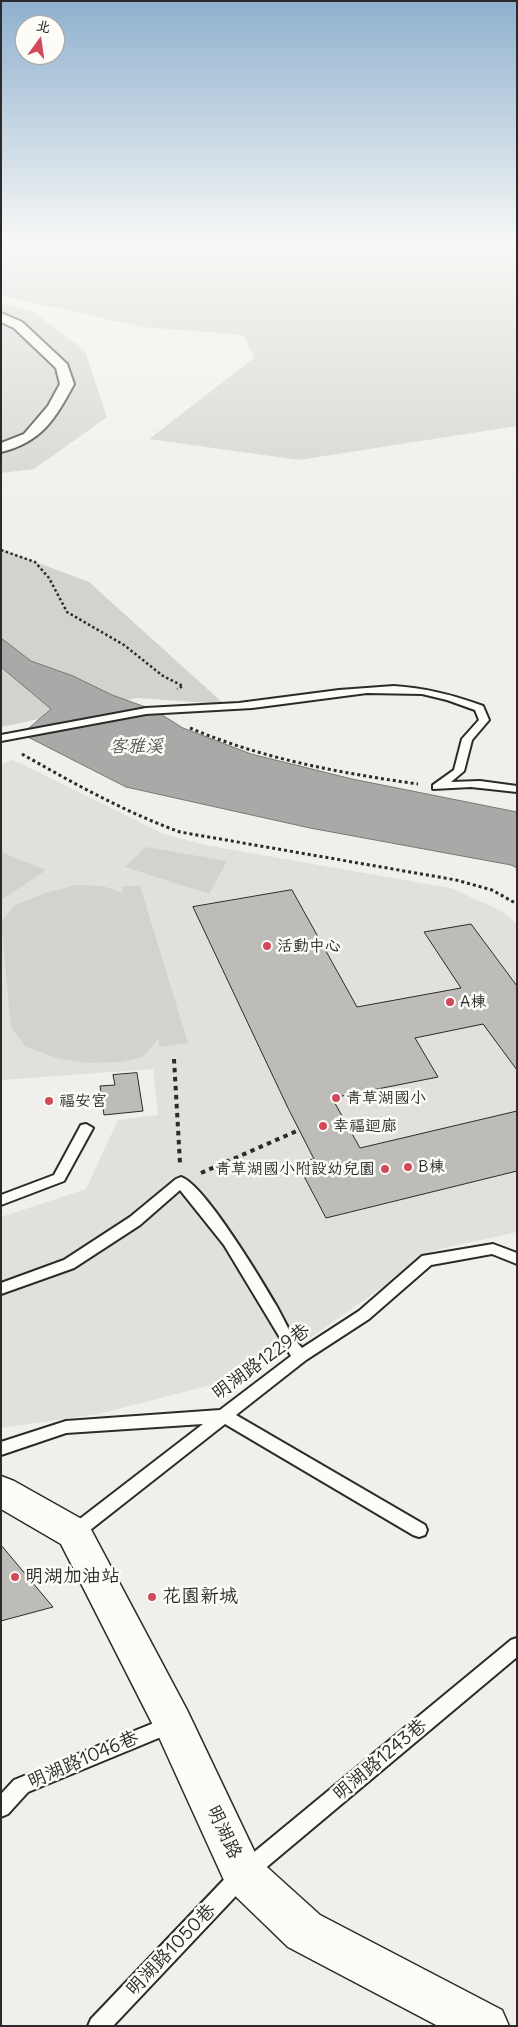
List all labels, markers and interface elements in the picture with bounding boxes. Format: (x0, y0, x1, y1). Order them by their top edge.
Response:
north arrow (15, 15, 65, 65)
text: 北 (34, 16, 52, 37)
water label: 客雅溪 (109, 736, 163, 758)
place label: 活動中心 (277, 936, 341, 956)
marker: 活動中心 (261, 940, 273, 952)
place label: A棟 (460, 992, 486, 1012)
marker: A棟 (444, 996, 456, 1008)
place label: 青草湖國小 (346, 1088, 426, 1108)
place label: 福安宮 (59, 1091, 107, 1111)
marker: 青草湖國小 (330, 1092, 342, 1104)
marker: 福安宮 (43, 1095, 55, 1107)
place label: 幸福迴廊 (333, 1116, 397, 1136)
marker: 幸福迴廊 (317, 1120, 329, 1132)
place label: B棟 (418, 1157, 444, 1177)
place label: 青草湖國小附設幼兒園 (215, 1159, 375, 1179)
marker: B棟 (402, 1161, 414, 1173)
marker: 青草湖國小附設幼兒園 (379, 1163, 391, 1175)
street label: 明湖路1229巷 (208, 1319, 314, 1405)
place label: 明湖加油站 (25, 1566, 120, 1588)
marker: 明湖加油站 (9, 1571, 21, 1583)
place label: 花園新城 (162, 1586, 238, 1608)
marker: 花園新城 (146, 1591, 158, 1603)
street label: 明湖路1243巷 (328, 1714, 432, 1806)
street label: 明湖路1046巷 (24, 1726, 142, 1794)
street label: 明湖路 (202, 1801, 246, 1863)
street label: 明湖路1050巷 (121, 1899, 221, 2001)

